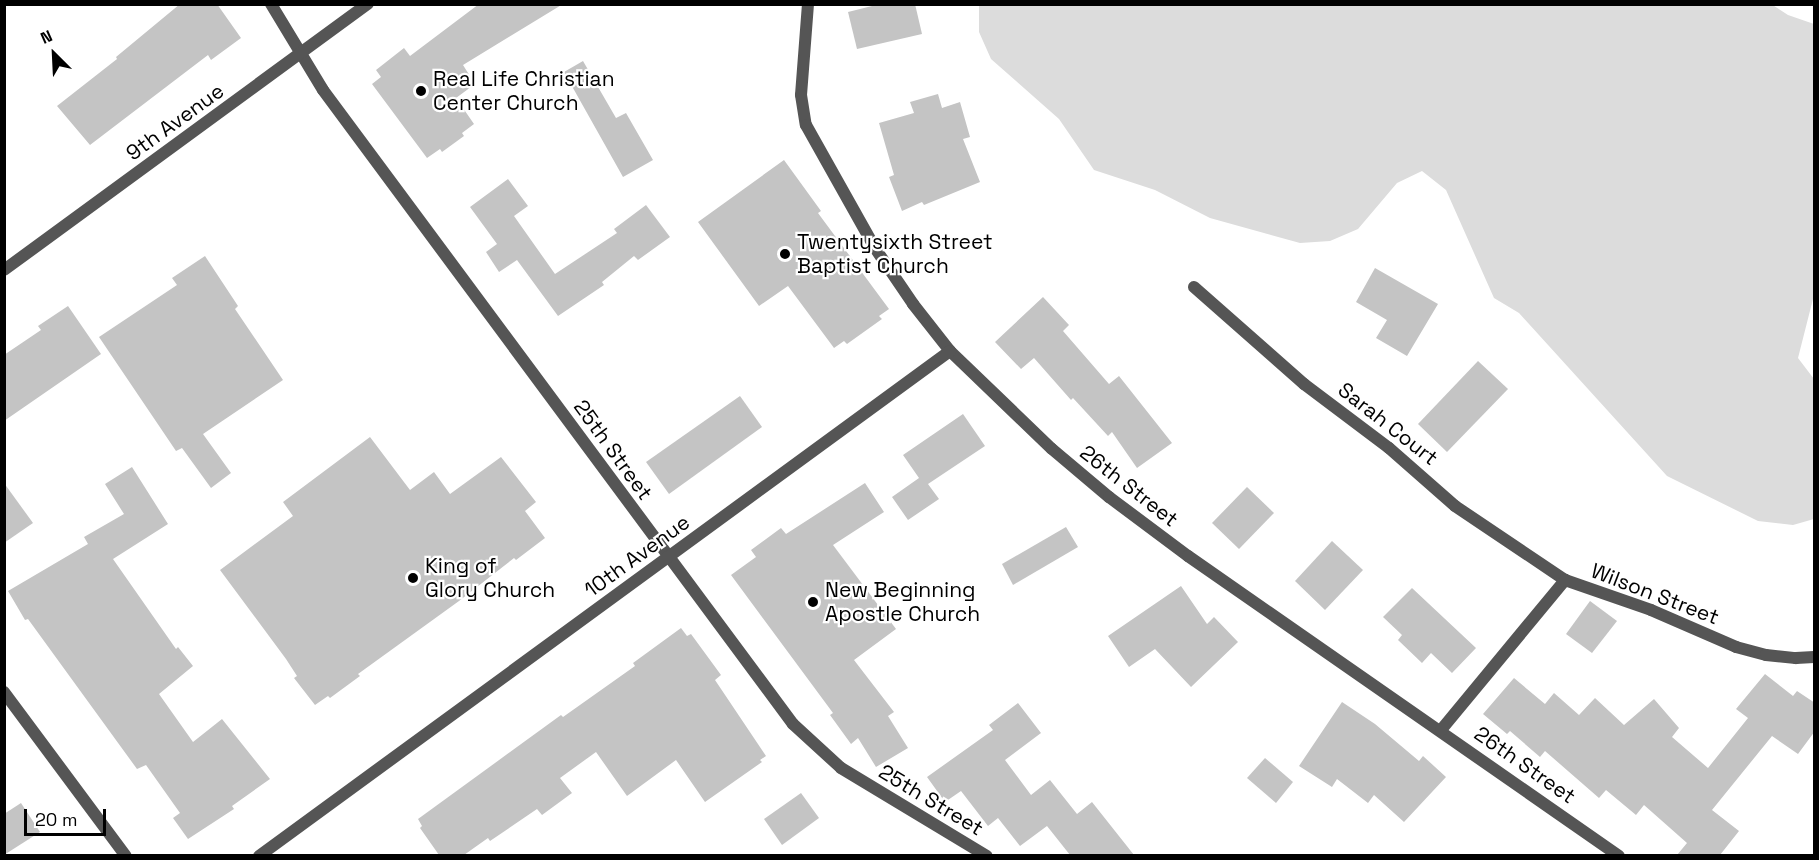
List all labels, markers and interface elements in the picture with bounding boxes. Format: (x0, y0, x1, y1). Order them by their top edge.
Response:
north arrow (24, 24, 84, 84)
text: N (37, 25, 56, 49)
place label: Real Life Christian Center Church (433, 66, 615, 116)
street label: 9th Avenue (121, 78, 229, 166)
marker: Real Life Christian Center Church (414, 84, 428, 98)
place label: Twentysixth Street Baptist Church (797, 229, 993, 279)
marker: Twentysixth Street Baptist Church (778, 247, 792, 261)
street label: Sarah Court (1333, 377, 1443, 471)
street label: 25th Street (568, 395, 658, 505)
street label: 26th Street (1075, 440, 1183, 532)
street label: 10th Avenue (579, 509, 695, 603)
place label: King of Glory Church (425, 553, 555, 603)
street label: Wilson Street (1587, 558, 1723, 630)
marker: King of Glory Church (406, 571, 420, 585)
place label: New Beginning Apostle Church (825, 577, 980, 627)
marker: New Beginning Apostle Church (806, 595, 820, 609)
street label: 26th Street (1470, 721, 1580, 809)
street label: 25th Street (874, 759, 988, 841)
scale bar (27, 797, 110, 835)
text: 20 m (35, 808, 78, 831)

